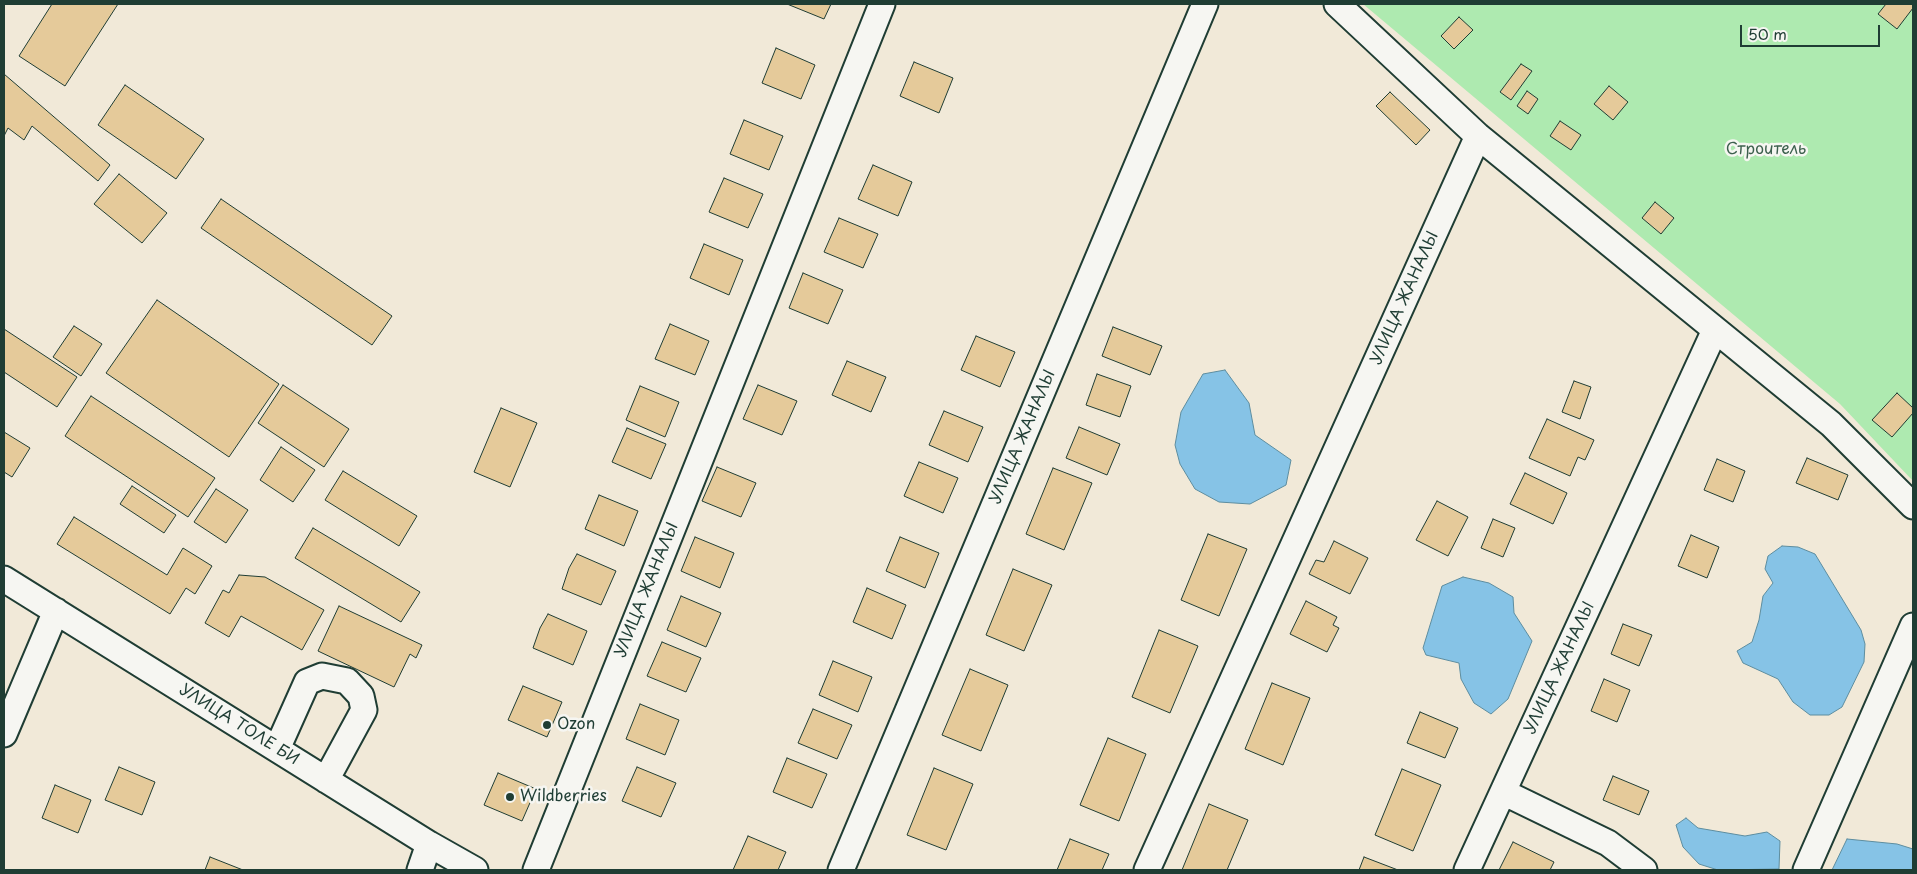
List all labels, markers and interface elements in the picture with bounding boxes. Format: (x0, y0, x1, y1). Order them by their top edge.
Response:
scale bar (1742, 15, 1882, 47)
text: 50 m (1748, 22, 1787, 45)
park label: Строитель (1726, 140, 1806, 160)
street label: УЛИЦА ЖАНАЛЫ (1367, 228, 1443, 368)
street label: УЛИЦА ЖАНАЛЫ (986, 367, 1060, 507)
street label: УЛИЦА ЖАНАЛЫ (611, 520, 683, 660)
street label: УЛИЦА ЖАНАЛЫ (1521, 599, 1599, 737)
street label: УЛИЦА ТОЛЕ БИ (176, 680, 302, 770)
place label: Ozon (557, 715, 595, 735)
marker: Ozon (541, 719, 553, 731)
place label: Wildberries (520, 787, 607, 807)
marker: Wildberries (504, 791, 516, 803)

